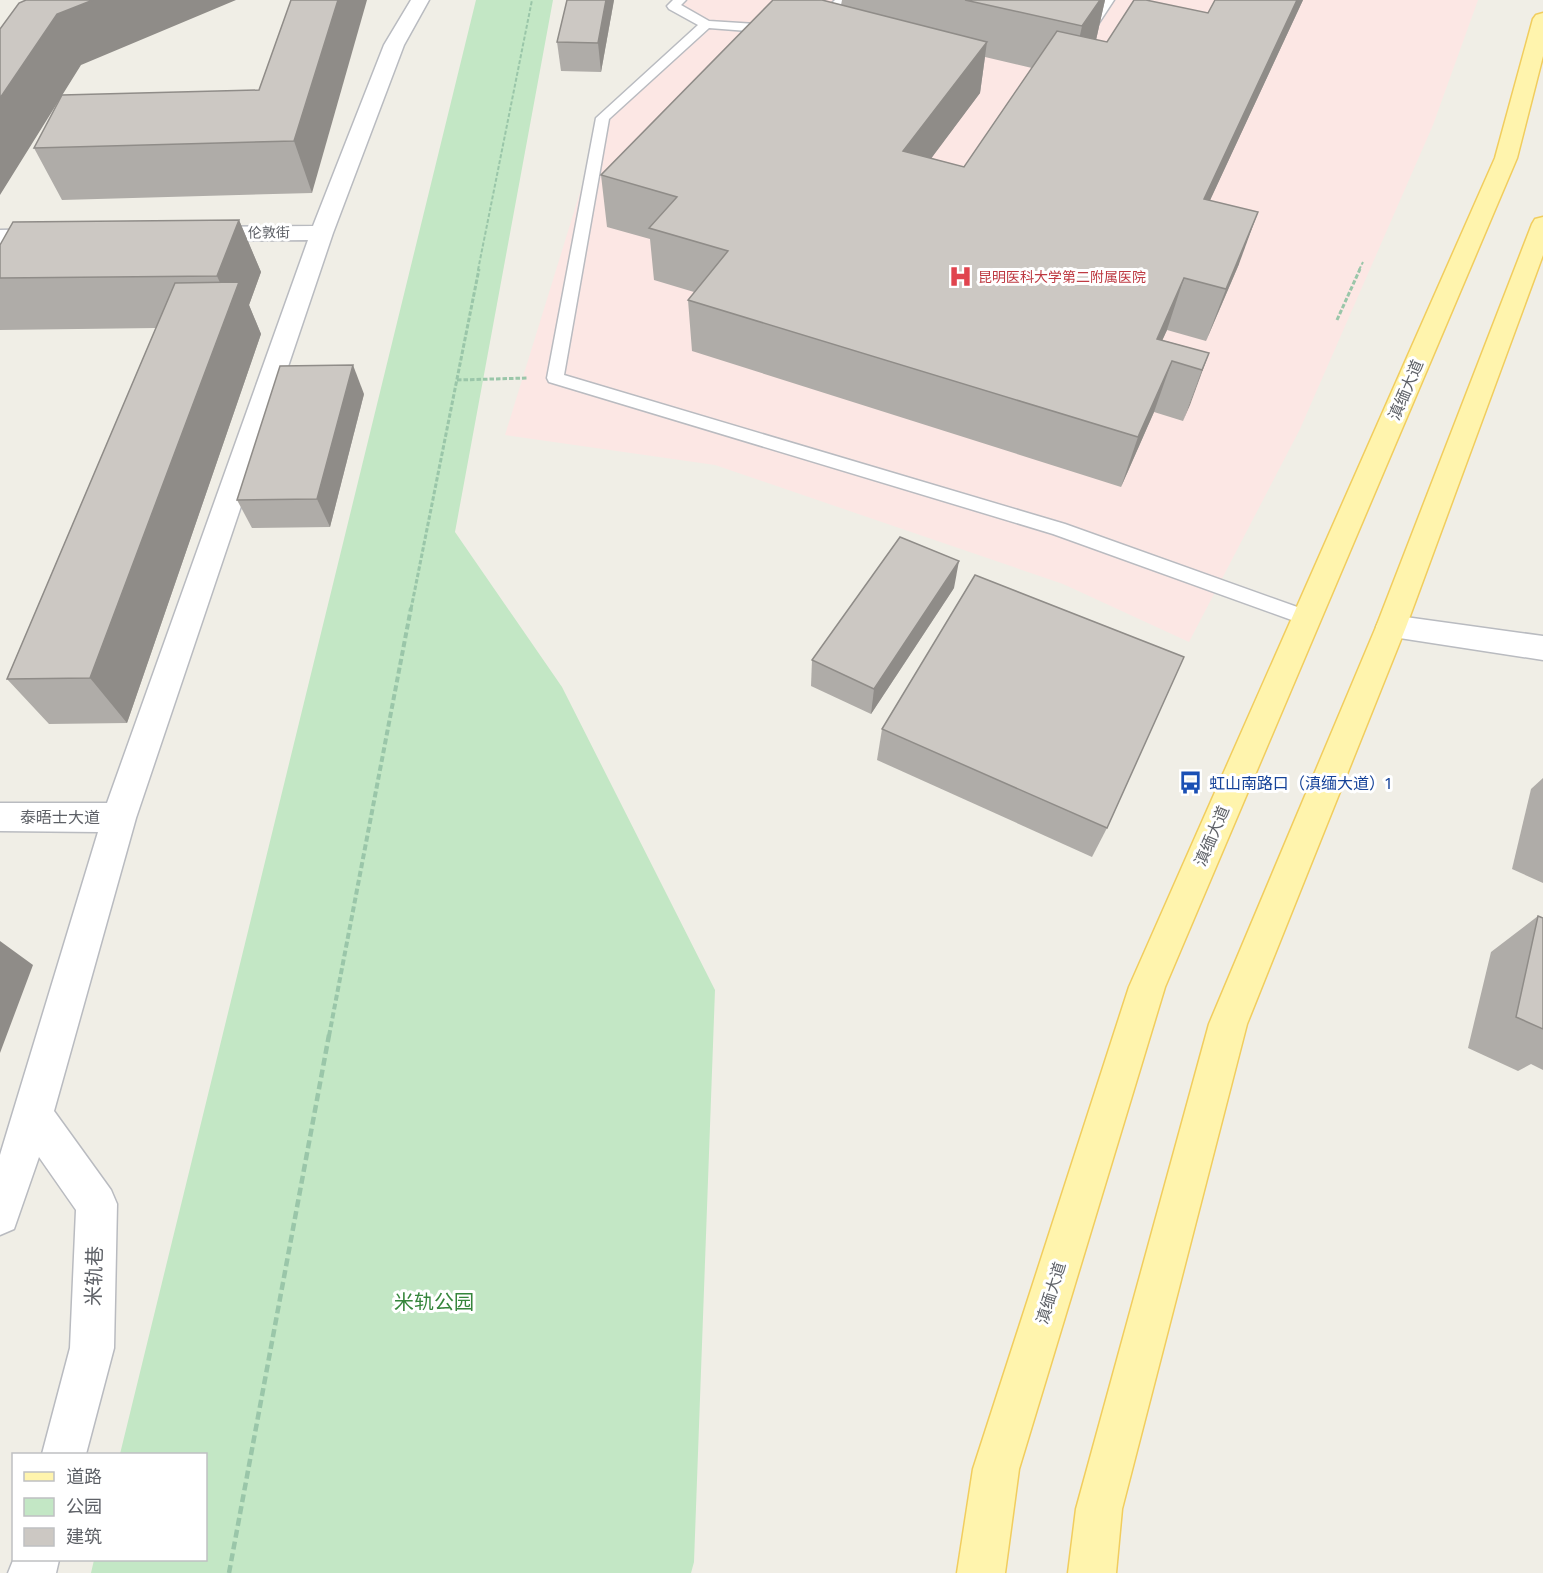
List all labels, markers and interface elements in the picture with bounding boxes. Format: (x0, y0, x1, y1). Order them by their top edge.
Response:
street label: 伦敦街 (248, 224, 290, 242)
hospital icon: 昆明医科大学第二附属医院 (947, 264, 973, 290)
place label: 昆明医科大学第二附属医院 (978, 269, 1146, 286)
street label: 滇缅大道 (1385, 357, 1427, 423)
bus stop icon: 虹山南路口（滇缅大道）1 (1178, 770, 1204, 796)
place label: 虹山南路口（滇缅大道）1 (1209, 774, 1391, 793)
street label: 滇缅大道 (1191, 803, 1233, 869)
street label: 泰晤士大道 (20, 808, 100, 827)
street label: 米轨巷 (81, 1246, 107, 1306)
street label: 滇缅大道 (1033, 1260, 1069, 1326)
park label: 米轨公园 (394, 1290, 474, 1314)
legend (12, 1453, 207, 1561)
text: 道路 (66, 1466, 102, 1488)
text: 公园 (66, 1496, 102, 1518)
text: 建筑 (66, 1526, 102, 1548)

